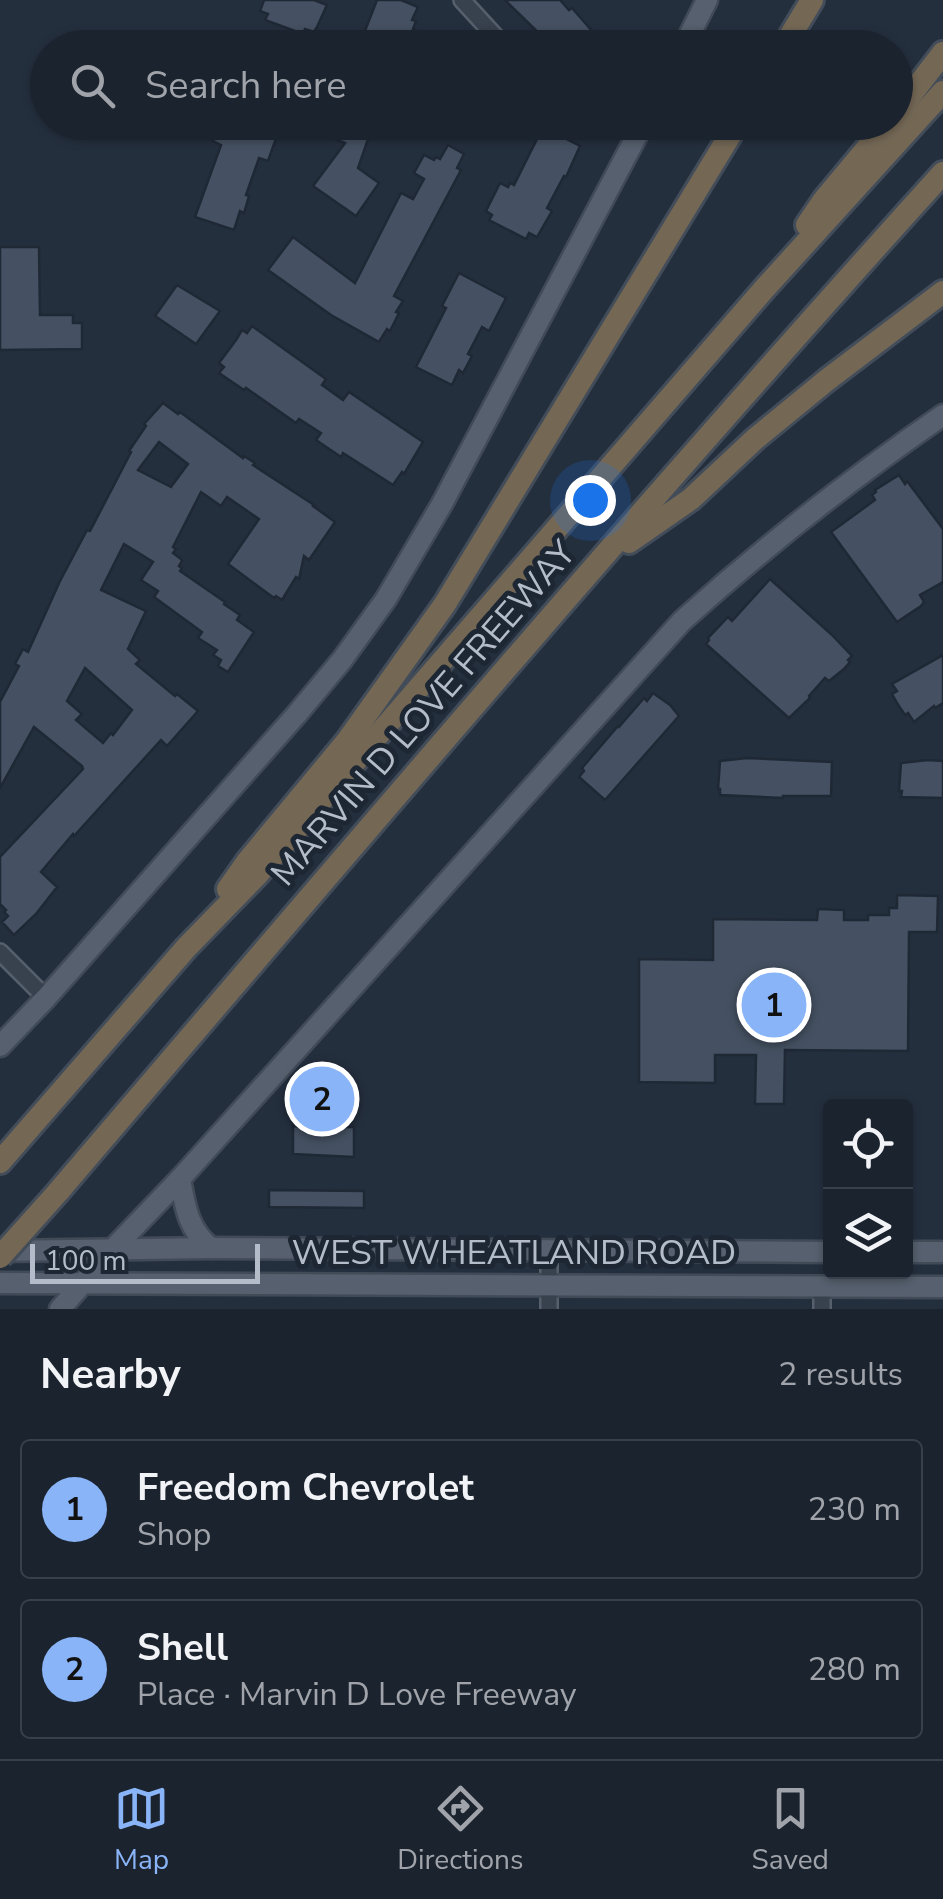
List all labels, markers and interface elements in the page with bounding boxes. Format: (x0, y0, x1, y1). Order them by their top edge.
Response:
search box (30, 30, 913, 140)
icon: search (65, 58, 120, 113)
text: Search here (145, 60, 346, 111)
your location (565, 475, 616, 526)
street label: MARVIN D LOVE FREEWAY (260, 530, 587, 896)
pin: 1 (742, 968, 806, 1042)
pin: 2 (290, 1062, 354, 1136)
map controls (823, 1099, 913, 1279)
button: locate (823, 1099, 913, 1189)
button: layers (823, 1189, 913, 1279)
street label: WEST WHEATLAND ROAD (292, 1229, 736, 1276)
scale bar (30, 1239, 260, 1284)
text: 100 m (45, 1242, 127, 1280)
text: Nearby (40, 1346, 181, 1403)
text: 2 results (778, 1353, 903, 1396)
text: Freedom Chevrolet (137, 1462, 474, 1513)
text: 1 (65, 1488, 84, 1531)
text: 230 m (808, 1488, 901, 1531)
text: Shop (137, 1513, 211, 1556)
text: Shell (137, 1622, 228, 1673)
text: 2 (65, 1648, 84, 1691)
text: 280 m (808, 1648, 901, 1691)
text: Place · Marvin D Love Freeway (137, 1673, 576, 1716)
tab: Map (114, 1781, 169, 1879)
tab: Directions (397, 1781, 523, 1879)
tab: Saved (752, 1781, 829, 1879)

